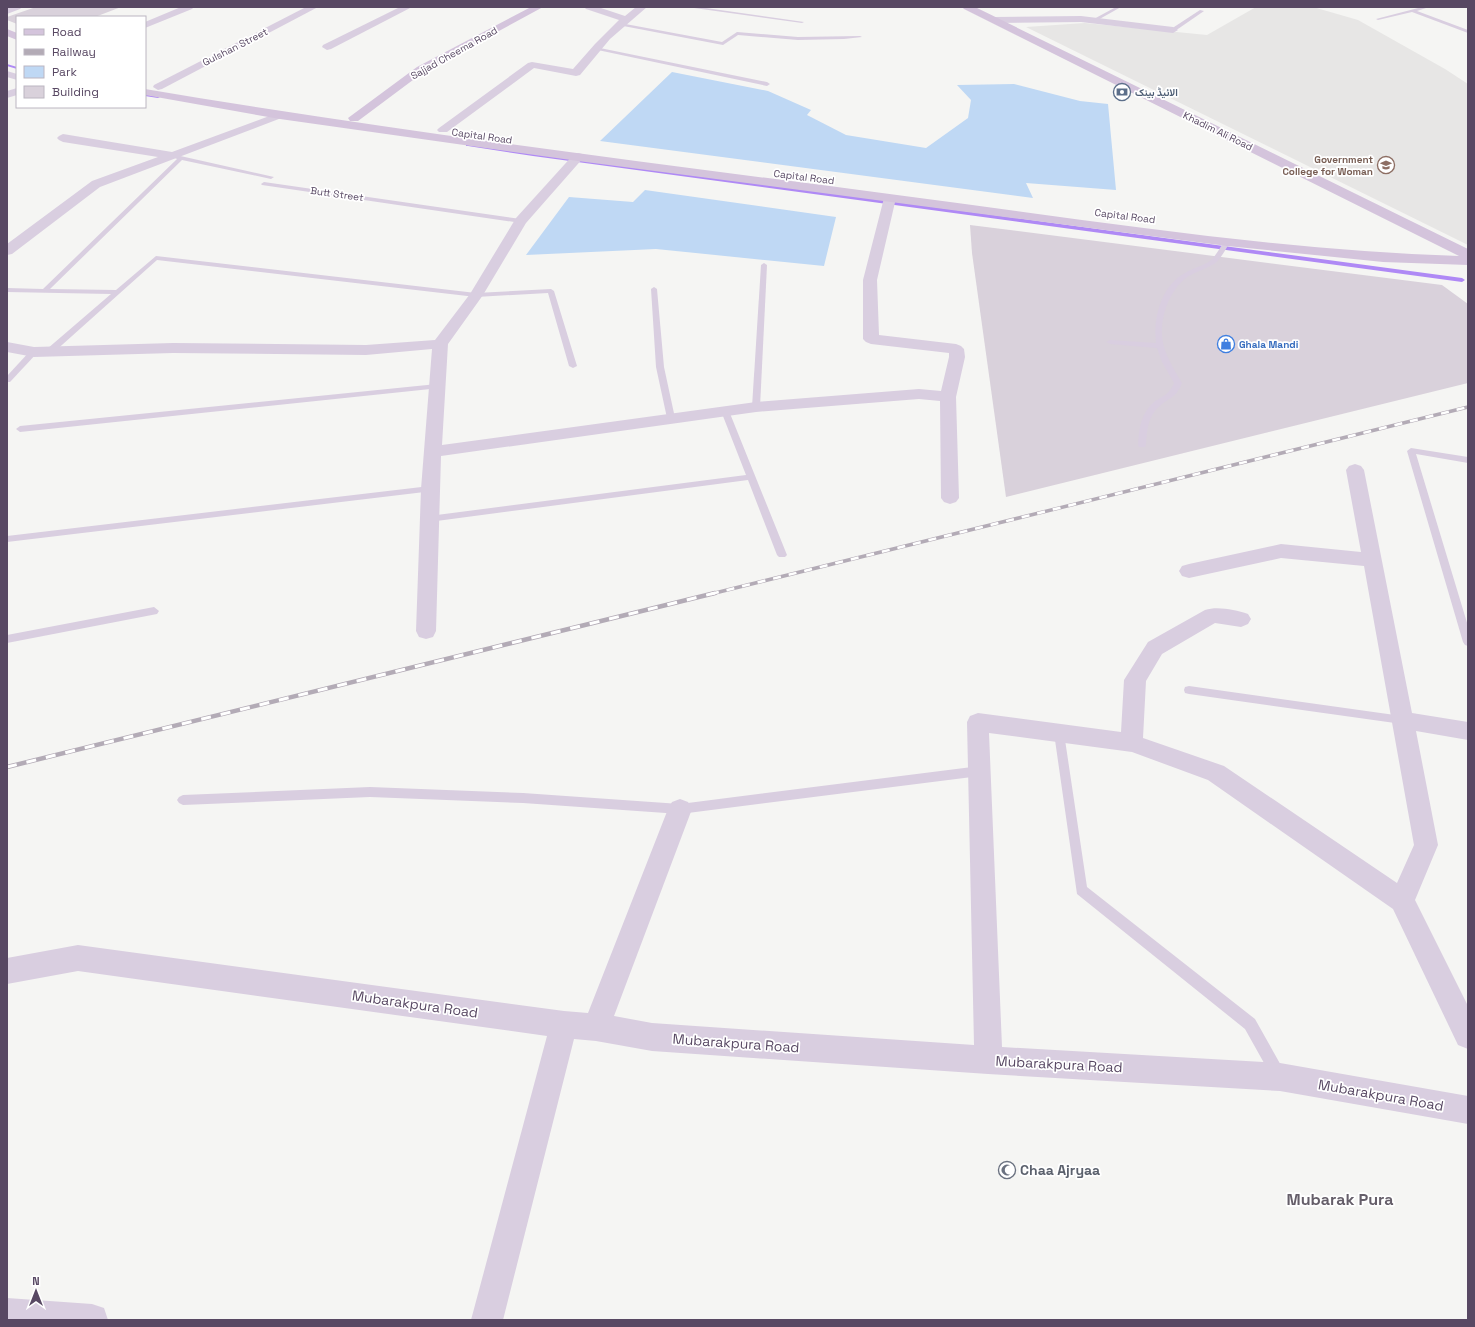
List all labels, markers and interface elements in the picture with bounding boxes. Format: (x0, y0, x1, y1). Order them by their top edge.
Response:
legend (16, 16, 146, 108)
text: Road (52, 24, 81, 40)
street label: Sajjad Cheema Road (408, 24, 500, 82)
street label: Gulshan Street (200, 25, 270, 69)
text: Railway (52, 44, 96, 60)
text: Park (52, 64, 77, 80)
bank icon: الائیڈ بینک (1112, 82, 1132, 102)
text: Building (52, 84, 99, 100)
place label: الائیڈ بینک (1135, 86, 1178, 99)
street label: Khadim Ali Road (1181, 108, 1255, 154)
street label: Capital Road (451, 125, 513, 147)
place label: Government College for Woman (1282, 153, 1373, 178)
school or university icon: Government College for Woman (1376, 155, 1396, 175)
street label: Capital Road (773, 167, 835, 187)
street label: Butt Street (310, 184, 365, 204)
street label: Capital Road (1094, 206, 1156, 226)
shop icon: Ghala Mandi (1216, 334, 1236, 354)
place label: Ghala Mandi (1239, 338, 1299, 351)
street label: Mubarakpura Road (351, 986, 479, 1022)
street label: Mubarakpura Road (672, 1030, 800, 1056)
street label: Mubarakpura Road (995, 1052, 1123, 1076)
street label: Mubarakpura Road (1317, 1075, 1445, 1115)
mosque icon: Chaa Ajryaa (997, 1160, 1017, 1180)
place label: Chaa Ajryaa (1020, 1161, 1100, 1179)
district label: Mubarak Pura (1287, 1189, 1393, 1210)
north arrow (16, 1271, 56, 1311)
text: N (32, 1274, 40, 1288)

